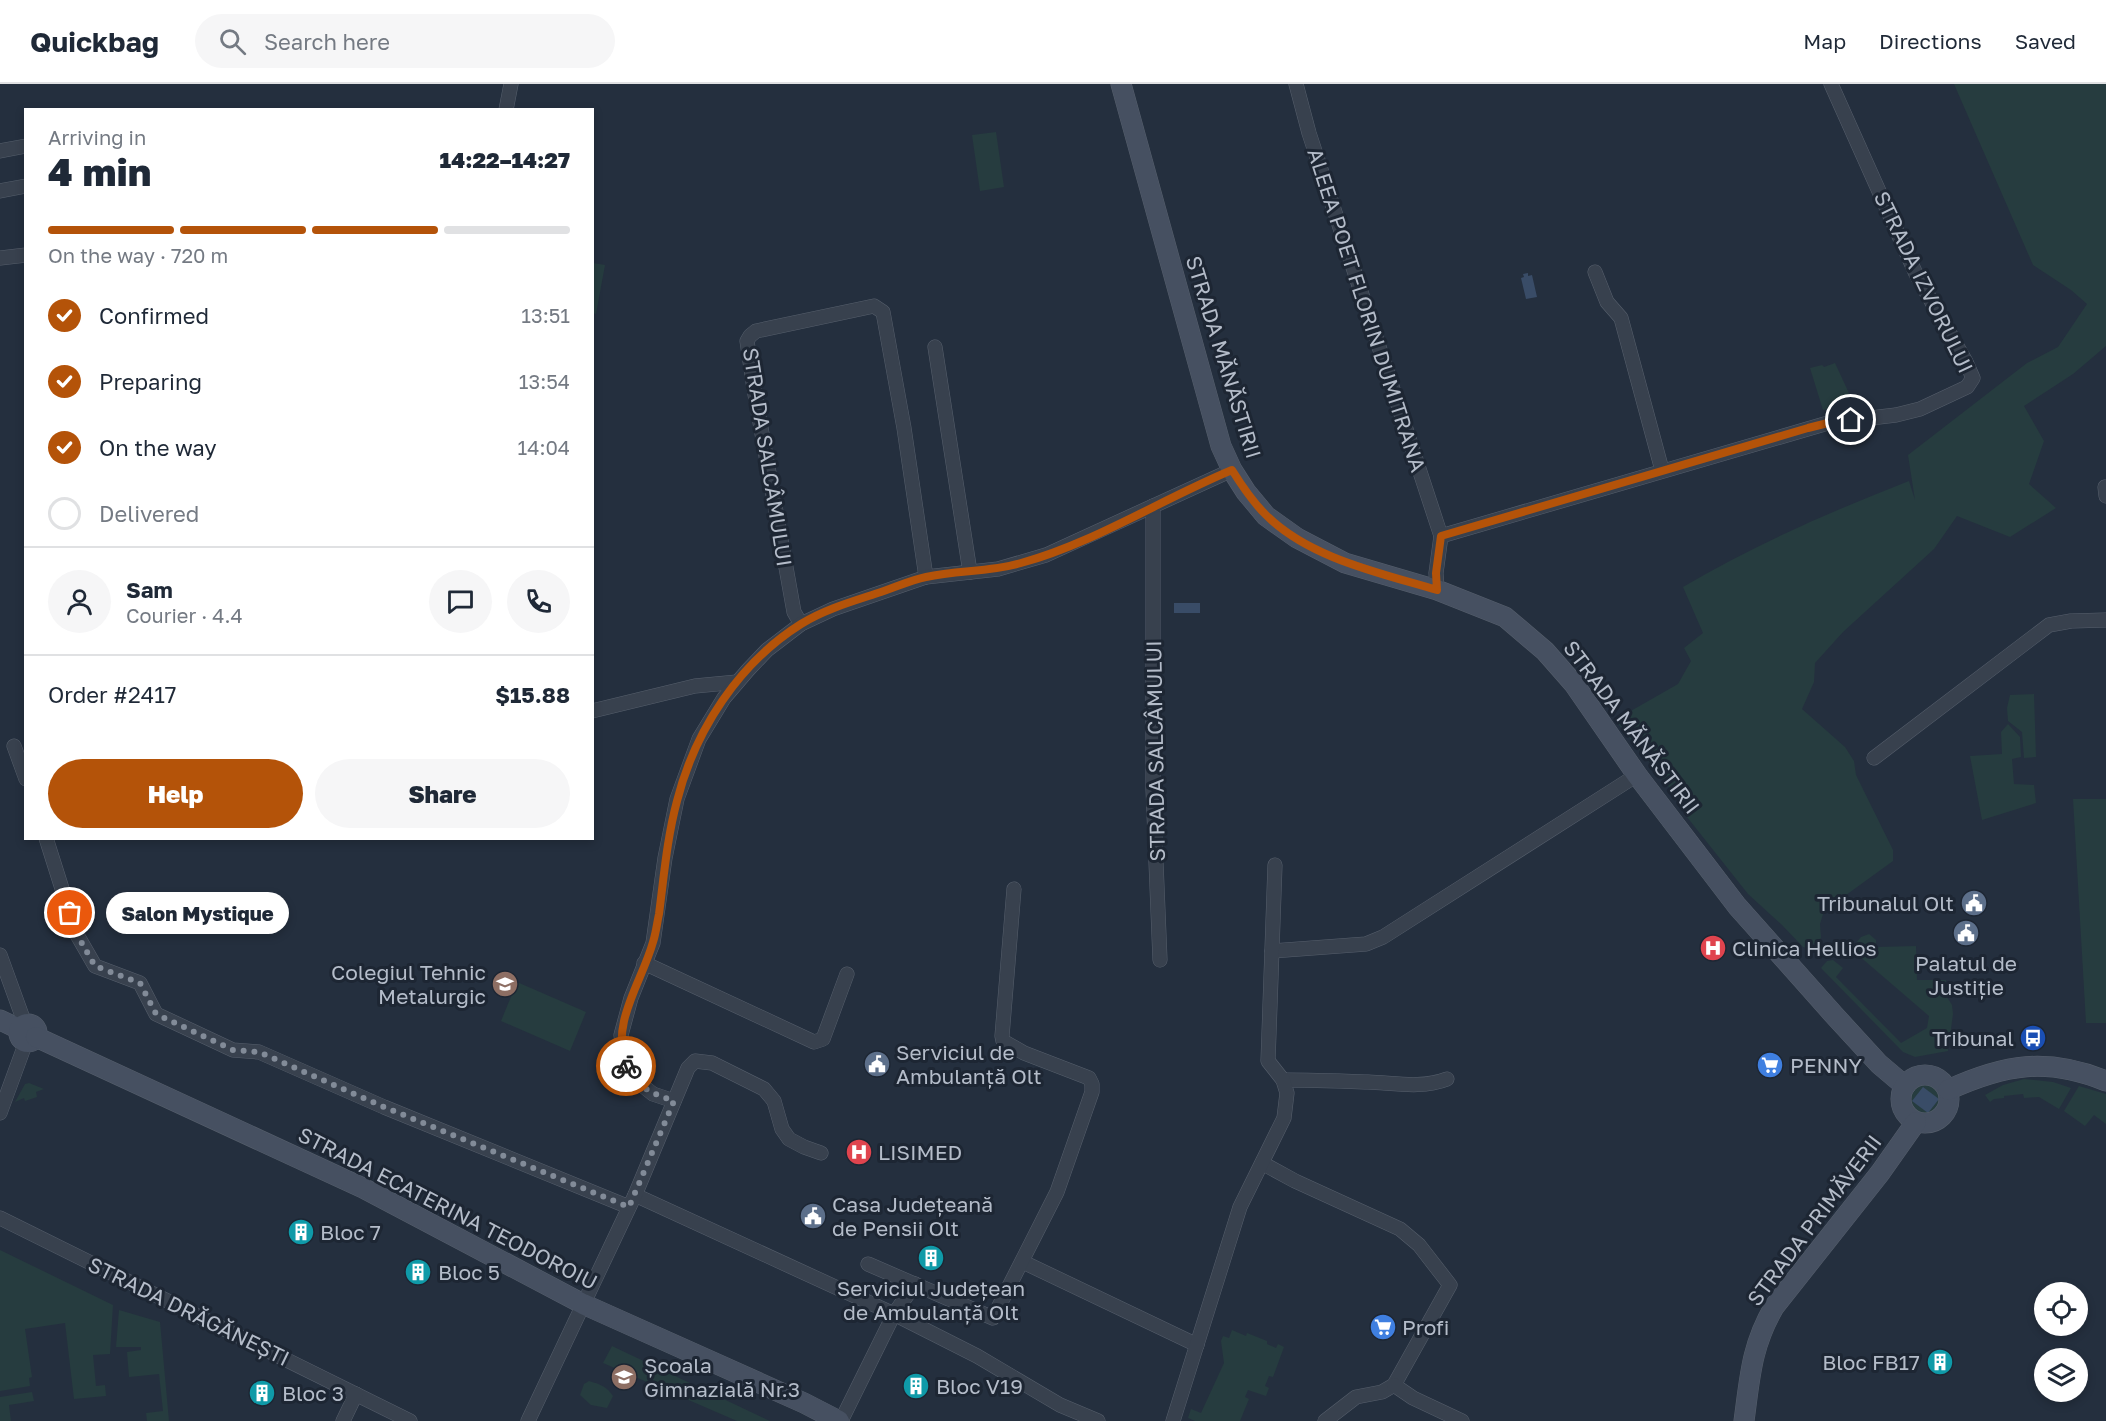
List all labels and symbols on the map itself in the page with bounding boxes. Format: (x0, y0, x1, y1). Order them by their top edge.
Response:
street label: ALEEA POET FLORIN DUMITRANA (1302, 145, 1432, 475)
street label: STRADA IZVORULUI (1869, 187, 1979, 377)
street label: STRADA MĂNĂSTIRII (1181, 253, 1267, 461)
street label: STRADA SALCÂMULUI (738, 346, 798, 568)
pin (1825, 394, 1876, 445)
street label: STRADA MĂNĂSTIRII (1558, 635, 1706, 819)
street label: STRADA SALCÂMULUI (1140, 640, 1170, 862)
pin (44, 887, 95, 938)
public building icon: Tribunalul Olt (1959, 888, 1989, 918)
place label: Tribunalul Olt (1817, 890, 1954, 916)
callout: Salon Mystique (106, 892, 289, 934)
public building icon: Palatul de Justiție (1951, 918, 1981, 948)
hospital icon: Clinica Hellios (1698, 933, 1728, 963)
place label: Clinica Hellios (1732, 935, 1877, 961)
place label: Palatul de Justiție (1915, 950, 2017, 1000)
place label: Colegiul Tehnic Metalurgic (331, 959, 486, 1009)
school or university icon: Colegiul Tehnic Metalurgic (490, 969, 520, 999)
bus stop icon: Tribunal (2018, 1023, 2048, 1053)
place label: Tribunal (1932, 1025, 2014, 1051)
courier (596, 1036, 656, 1096)
place label: Serviciul de Ambulanță Olt (896, 1039, 1042, 1089)
public building icon: Serviciul de Ambulanță Olt (862, 1049, 892, 1079)
supermarket icon: PENNY (1755, 1050, 1785, 1080)
place label: PENNY (1790, 1052, 1862, 1078)
street label: STRADA ECATERINA TEODOROIU (294, 1121, 602, 1295)
street label: STRADA PRIMĂVERII (1741, 1129, 1887, 1311)
hospital icon: LISIMED (844, 1137, 874, 1167)
place label: LISIMED (878, 1139, 962, 1165)
place label: Casa Județeană de Pensii Olt (832, 1191, 993, 1241)
public building icon: Casa Județeană de Pensii Olt (798, 1201, 828, 1231)
building icon: Bloc 7 (286, 1217, 316, 1247)
place label: Bloc 7 (320, 1219, 381, 1245)
building icon: Serviciul Județean de Ambulanță Olt (916, 1243, 946, 1273)
street label: STRADA DRĂGĂNEȘTI (84, 1251, 294, 1371)
building icon: Bloc 5 (403, 1257, 433, 1287)
place label: Bloc 5 (438, 1259, 500, 1285)
place label: Serviciul Județean de Ambulanță Olt (837, 1275, 1025, 1325)
supermarket icon: Profi (1368, 1312, 1398, 1342)
place label: Profi (1402, 1314, 1449, 1340)
building icon: Bloc FB17 (1925, 1347, 1955, 1377)
place label: Bloc FB17 (1822, 1349, 1920, 1375)
place label: Școala Gimnazială Nr.3 (644, 1352, 800, 1402)
school or university icon: Școala Gimnazială Nr.3 (609, 1362, 639, 1392)
building icon: Bloc V19 (901, 1371, 931, 1401)
place label: Bloc V19 (936, 1373, 1023, 1399)
building icon: Bloc 3 (247, 1378, 277, 1408)
place label: Bloc 3 (282, 1380, 344, 1406)

